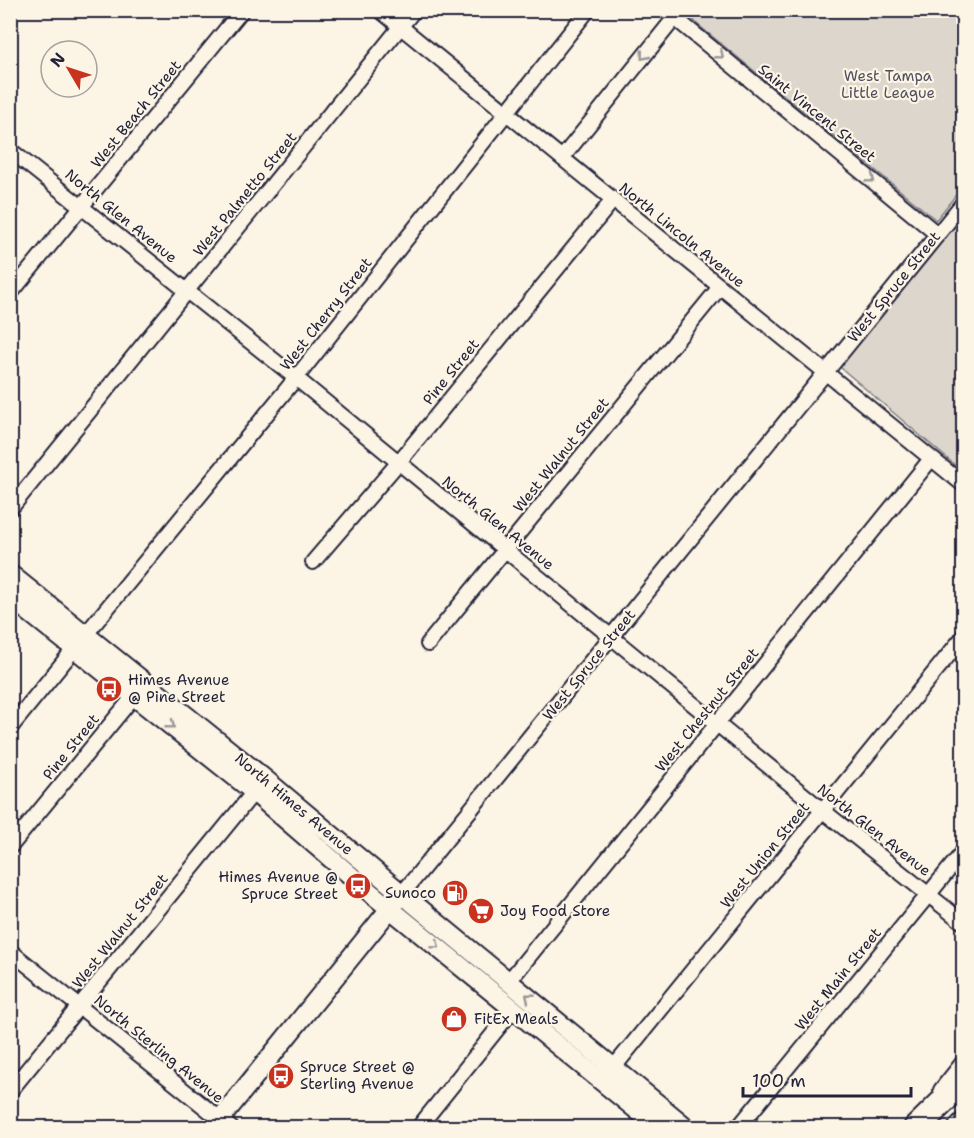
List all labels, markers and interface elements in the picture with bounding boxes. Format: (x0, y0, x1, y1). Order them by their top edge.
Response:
north arrow (39, 39, 99, 99)
text: N (46, 48, 70, 71)
one-way arrow (713, 48, 724, 59)
one-way arrow (641, 49, 652, 60)
street label: West Beach Street (86, 56, 186, 172)
street label: Saint Vincent Street (754, 59, 880, 167)
park label: West Tampa Little League (841, 66, 935, 103)
street label: West Palmetto Street (189, 128, 301, 260)
street label: North Glen Avenue (61, 165, 181, 267)
one-way arrow (864, 172, 875, 183)
street label: North Lincoln Avenue (615, 178, 749, 292)
street label: West Spruce Street (843, 227, 945, 347)
street label: West Cherry Street (275, 253, 377, 375)
street label: Pine Street (418, 335, 484, 409)
street label: West Walnut Street (509, 394, 613, 516)
street label: North Glen Avenue (438, 472, 558, 574)
street label: West Spruce Street (538, 605, 640, 725)
street label: West Chestnut Street (651, 644, 763, 776)
place label: Himes Avenue @ Pine Street (128, 670, 229, 707)
bus stop icon: Himes Avenue @ Pine Street (94, 674, 124, 704)
street label: Pine Street (38, 710, 104, 784)
one-way arrow (164, 718, 175, 729)
street label: North Himes Avenue (231, 748, 357, 860)
street label: North Glen Avenue (813, 779, 935, 881)
street label: West Union Street (716, 798, 814, 912)
place label: Himes Avenue @ Spruce Street (219, 867, 338, 904)
street label: West Walnut Street (68, 870, 172, 992)
bus stop icon: Himes Avenue @ Spruce Street (343, 871, 373, 901)
fuel station icon: Sunoco (440, 878, 470, 908)
place label: Sunoco (385, 883, 436, 903)
supermarket icon: Joy Food Store (466, 896, 496, 926)
place label: Joy Food Store (500, 901, 610, 921)
street label: West Main Street (790, 923, 886, 1035)
one-way arrow (429, 938, 440, 949)
street label: North Sterling Avenue (90, 990, 228, 1108)
one-way arrow (524, 993, 535, 1004)
shop icon: FitEx Meals (439, 1004, 469, 1034)
place label: FitEx Meals (474, 1009, 559, 1029)
place label: Spruce Street @ Sterling Avenue (300, 1057, 415, 1094)
scale bar (743, 1060, 911, 1098)
bus stop icon: Spruce Street @ Sterling Avenue (266, 1061, 296, 1091)
text: 100 m (752, 1069, 806, 1093)

